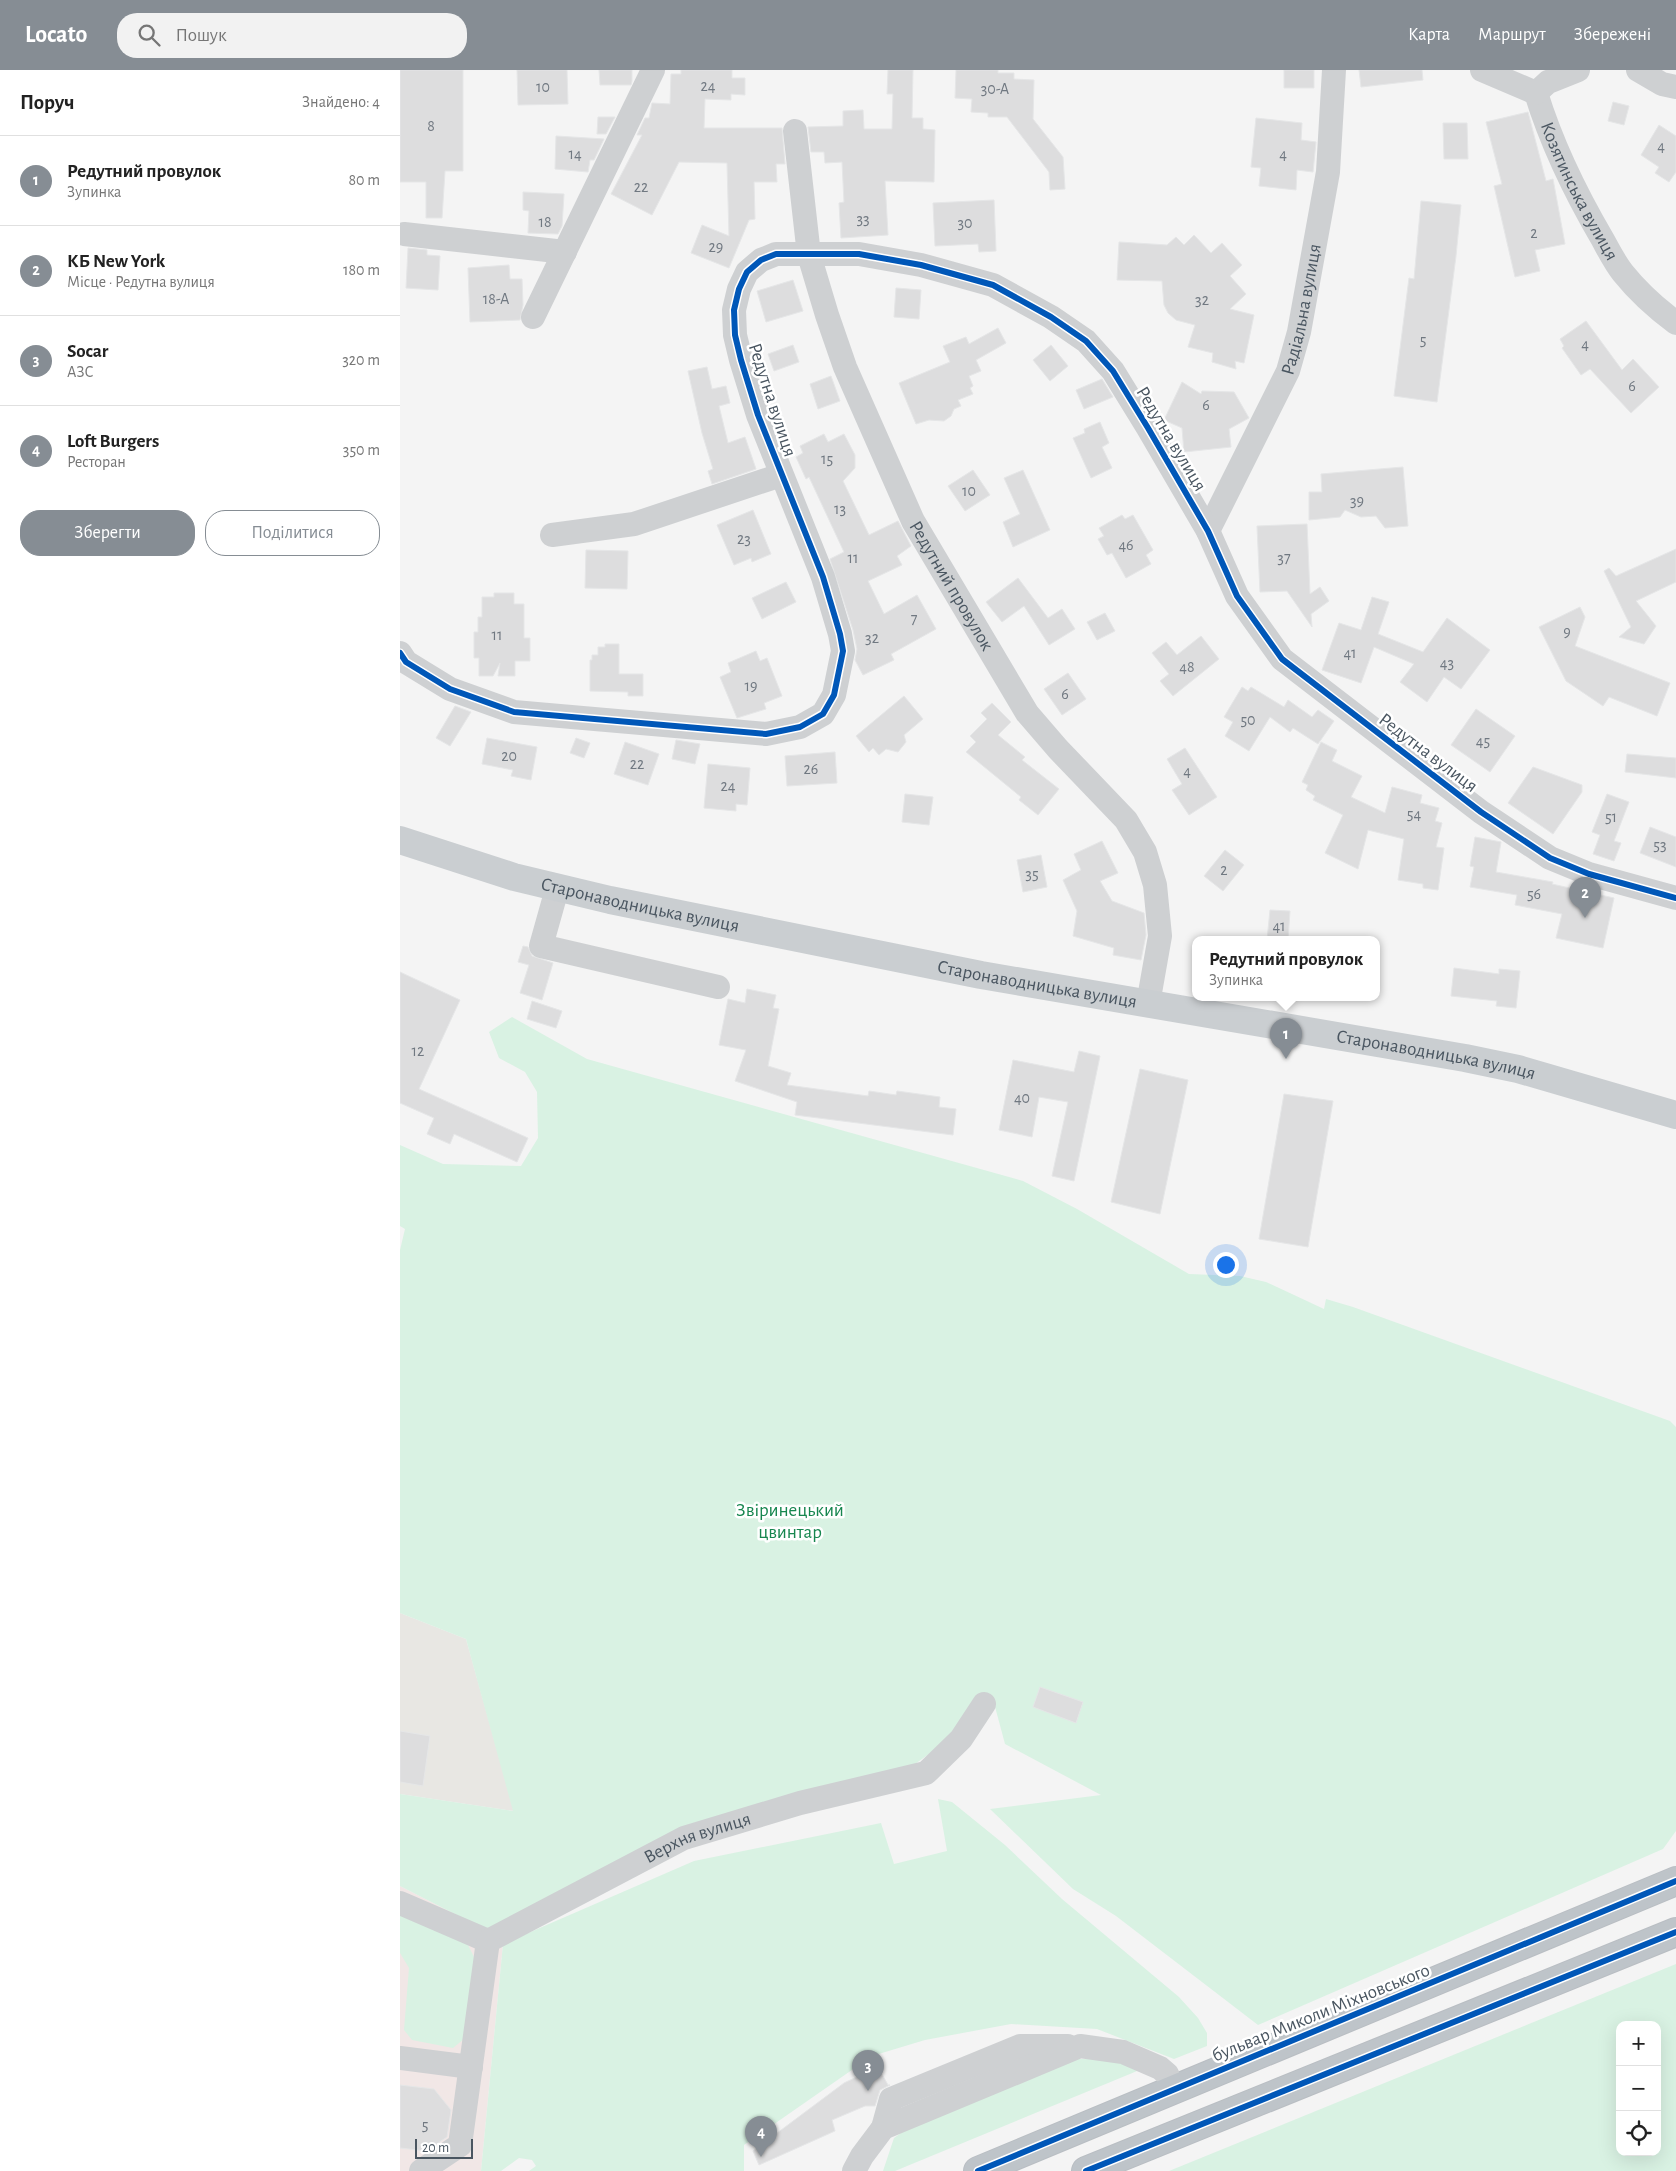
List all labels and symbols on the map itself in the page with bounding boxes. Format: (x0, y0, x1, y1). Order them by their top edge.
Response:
house number: 24 (701, 78, 716, 94)
house number: 10 (536, 79, 550, 95)
house number: 30-А (981, 81, 1010, 97)
house number: 8 (427, 118, 435, 134)
street label: Козятинська вулиця (1537, 119, 1622, 264)
house number: 4 (1657, 138, 1665, 154)
house number: 14 (568, 146, 582, 162)
house number: 4 (1279, 146, 1287, 162)
house number: 22 (634, 179, 648, 195)
house number: 33 (856, 211, 870, 227)
house number: 18 (538, 214, 552, 230)
house number: 30 (957, 215, 973, 231)
house number: 2 (1530, 225, 1538, 241)
house number: 29 (709, 239, 723, 255)
street label: Радіальна вулиця (1278, 242, 1324, 377)
house number: 18-А (483, 291, 510, 307)
house number: 32 (1195, 292, 1209, 308)
house number: 5 (1420, 332, 1426, 348)
house number: 4 (1581, 336, 1589, 352)
street label: Редутна вулиця (745, 341, 799, 459)
house number: 6 (1628, 378, 1636, 394)
street label: Редутна вулиця (1132, 383, 1210, 495)
house number: 6 (1202, 397, 1210, 413)
house number: 15 (821, 451, 833, 467)
house number: 10 (962, 483, 976, 499)
house number: 39 (1350, 493, 1364, 509)
house number: 13 (834, 501, 846, 517)
street label: Редутний провулок (906, 517, 997, 654)
house number: 23 (737, 531, 751, 547)
house number: 46 (1118, 537, 1134, 553)
house number: 11 (847, 550, 859, 566)
house number: 37 (1277, 550, 1291, 566)
house number: 7 (911, 611, 918, 627)
house number: 9 (1563, 624, 1571, 640)
house number: 11 (491, 627, 503, 643)
house number: 32 (865, 630, 879, 646)
house number: 41 (1343, 645, 1357, 661)
house number: 43 (1440, 655, 1454, 671)
house number: 48 (1179, 659, 1195, 675)
house number: 19 (744, 678, 758, 694)
house number: 6 (1061, 686, 1069, 702)
street label: Редутна вулиця (1375, 710, 1481, 796)
house number: 50 (1240, 712, 1256, 728)
house number: 45 (1476, 733, 1490, 749)
house number: 20 (501, 748, 517, 764)
house number: 22 (630, 756, 644, 772)
house number: 26 (804, 761, 818, 777)
house number: 4 (1183, 763, 1191, 779)
house number: 24 (721, 778, 736, 794)
house number: 54 (1407, 806, 1421, 822)
house number: 51 (1605, 809, 1617, 825)
house number: 53 (1653, 837, 1667, 853)
house number: 2 (1220, 862, 1228, 878)
house number: 35 (1025, 866, 1039, 882)
street label: Старонаводницька вулиця (539, 874, 741, 935)
pin: 2 (1569, 877, 1601, 918)
house number: 56 (1527, 886, 1541, 902)
house number: 41 (1272, 918, 1286, 934)
street label: Старонаводницька вулиця (936, 957, 1139, 1011)
pin: 1 (1270, 1018, 1302, 1059)
street label: Старонаводницька вулиця (1335, 1027, 1538, 1083)
house number: 12 (412, 1043, 424, 1059)
house number: 40 (1014, 1090, 1030, 1106)
your location (1213, 1252, 1239, 1278)
park label: Звіринецький цвинтар (736, 1501, 844, 1542)
street label: Верхня вулиця (641, 1809, 753, 1867)
street label: бульвар Миколи Міхновського (1209, 1961, 1433, 2065)
pin: 3 (852, 2050, 884, 2091)
pin: 4 (745, 2116, 777, 2157)
house number: 5 (422, 2117, 428, 2133)
scale bar (415, 2136, 472, 2159)

